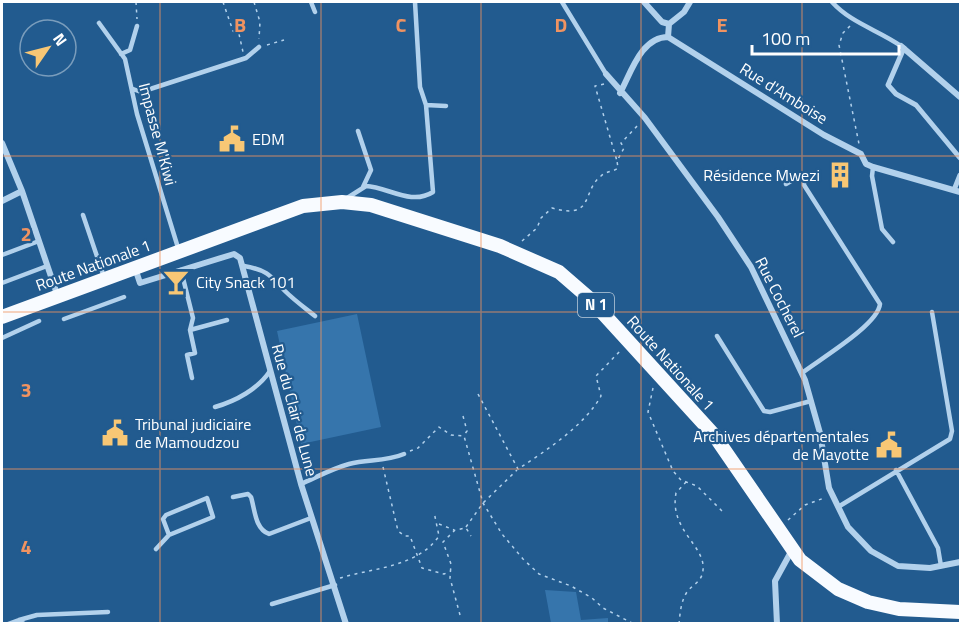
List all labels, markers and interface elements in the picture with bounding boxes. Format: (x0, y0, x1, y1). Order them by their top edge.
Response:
text: B (234, 9, 246, 40)
text: C (396, 9, 407, 40)
text: D (555, 9, 567, 40)
text: E (716, 9, 728, 40)
north arrow (18, 18, 78, 78)
scale bar (752, 18, 899, 56)
text: 100 m (761, 25, 810, 52)
text: N (47, 28, 73, 51)
street label: Rue d'Amboise (735, 56, 833, 130)
street label: Impasse M'Kiwi (133, 80, 183, 188)
public building icon: EDM (217, 124, 247, 154)
place label: EDM (252, 127, 285, 151)
building icon: Résidence Mwezi (825, 160, 855, 190)
place label: Résidence Mwezi (703, 163, 820, 187)
text: 2 (20, 218, 32, 249)
street label: Route Nationale 1 (32, 233, 154, 297)
street label: Rue Cocherel (749, 252, 811, 342)
bar icon: City Snack 101 (161, 267, 191, 297)
place label: City Snack 101 (196, 270, 295, 294)
road number: N 1 (578, 293, 614, 317)
street label: Route Nationale 1 (622, 310, 720, 416)
street label: Rue du Clair de Lune (266, 341, 324, 479)
text: 3 (20, 374, 32, 405)
place label: Tribunal judiciaire de Mamoudzou (135, 412, 251, 454)
public building icon: Tribunal judiciaire de Mamoudzou (100, 418, 130, 448)
place label: Archives départementales de Mayotte (693, 424, 869, 466)
public building icon: Archives départementales de Mayotte (874, 430, 904, 460)
text: 4 (20, 531, 32, 562)

